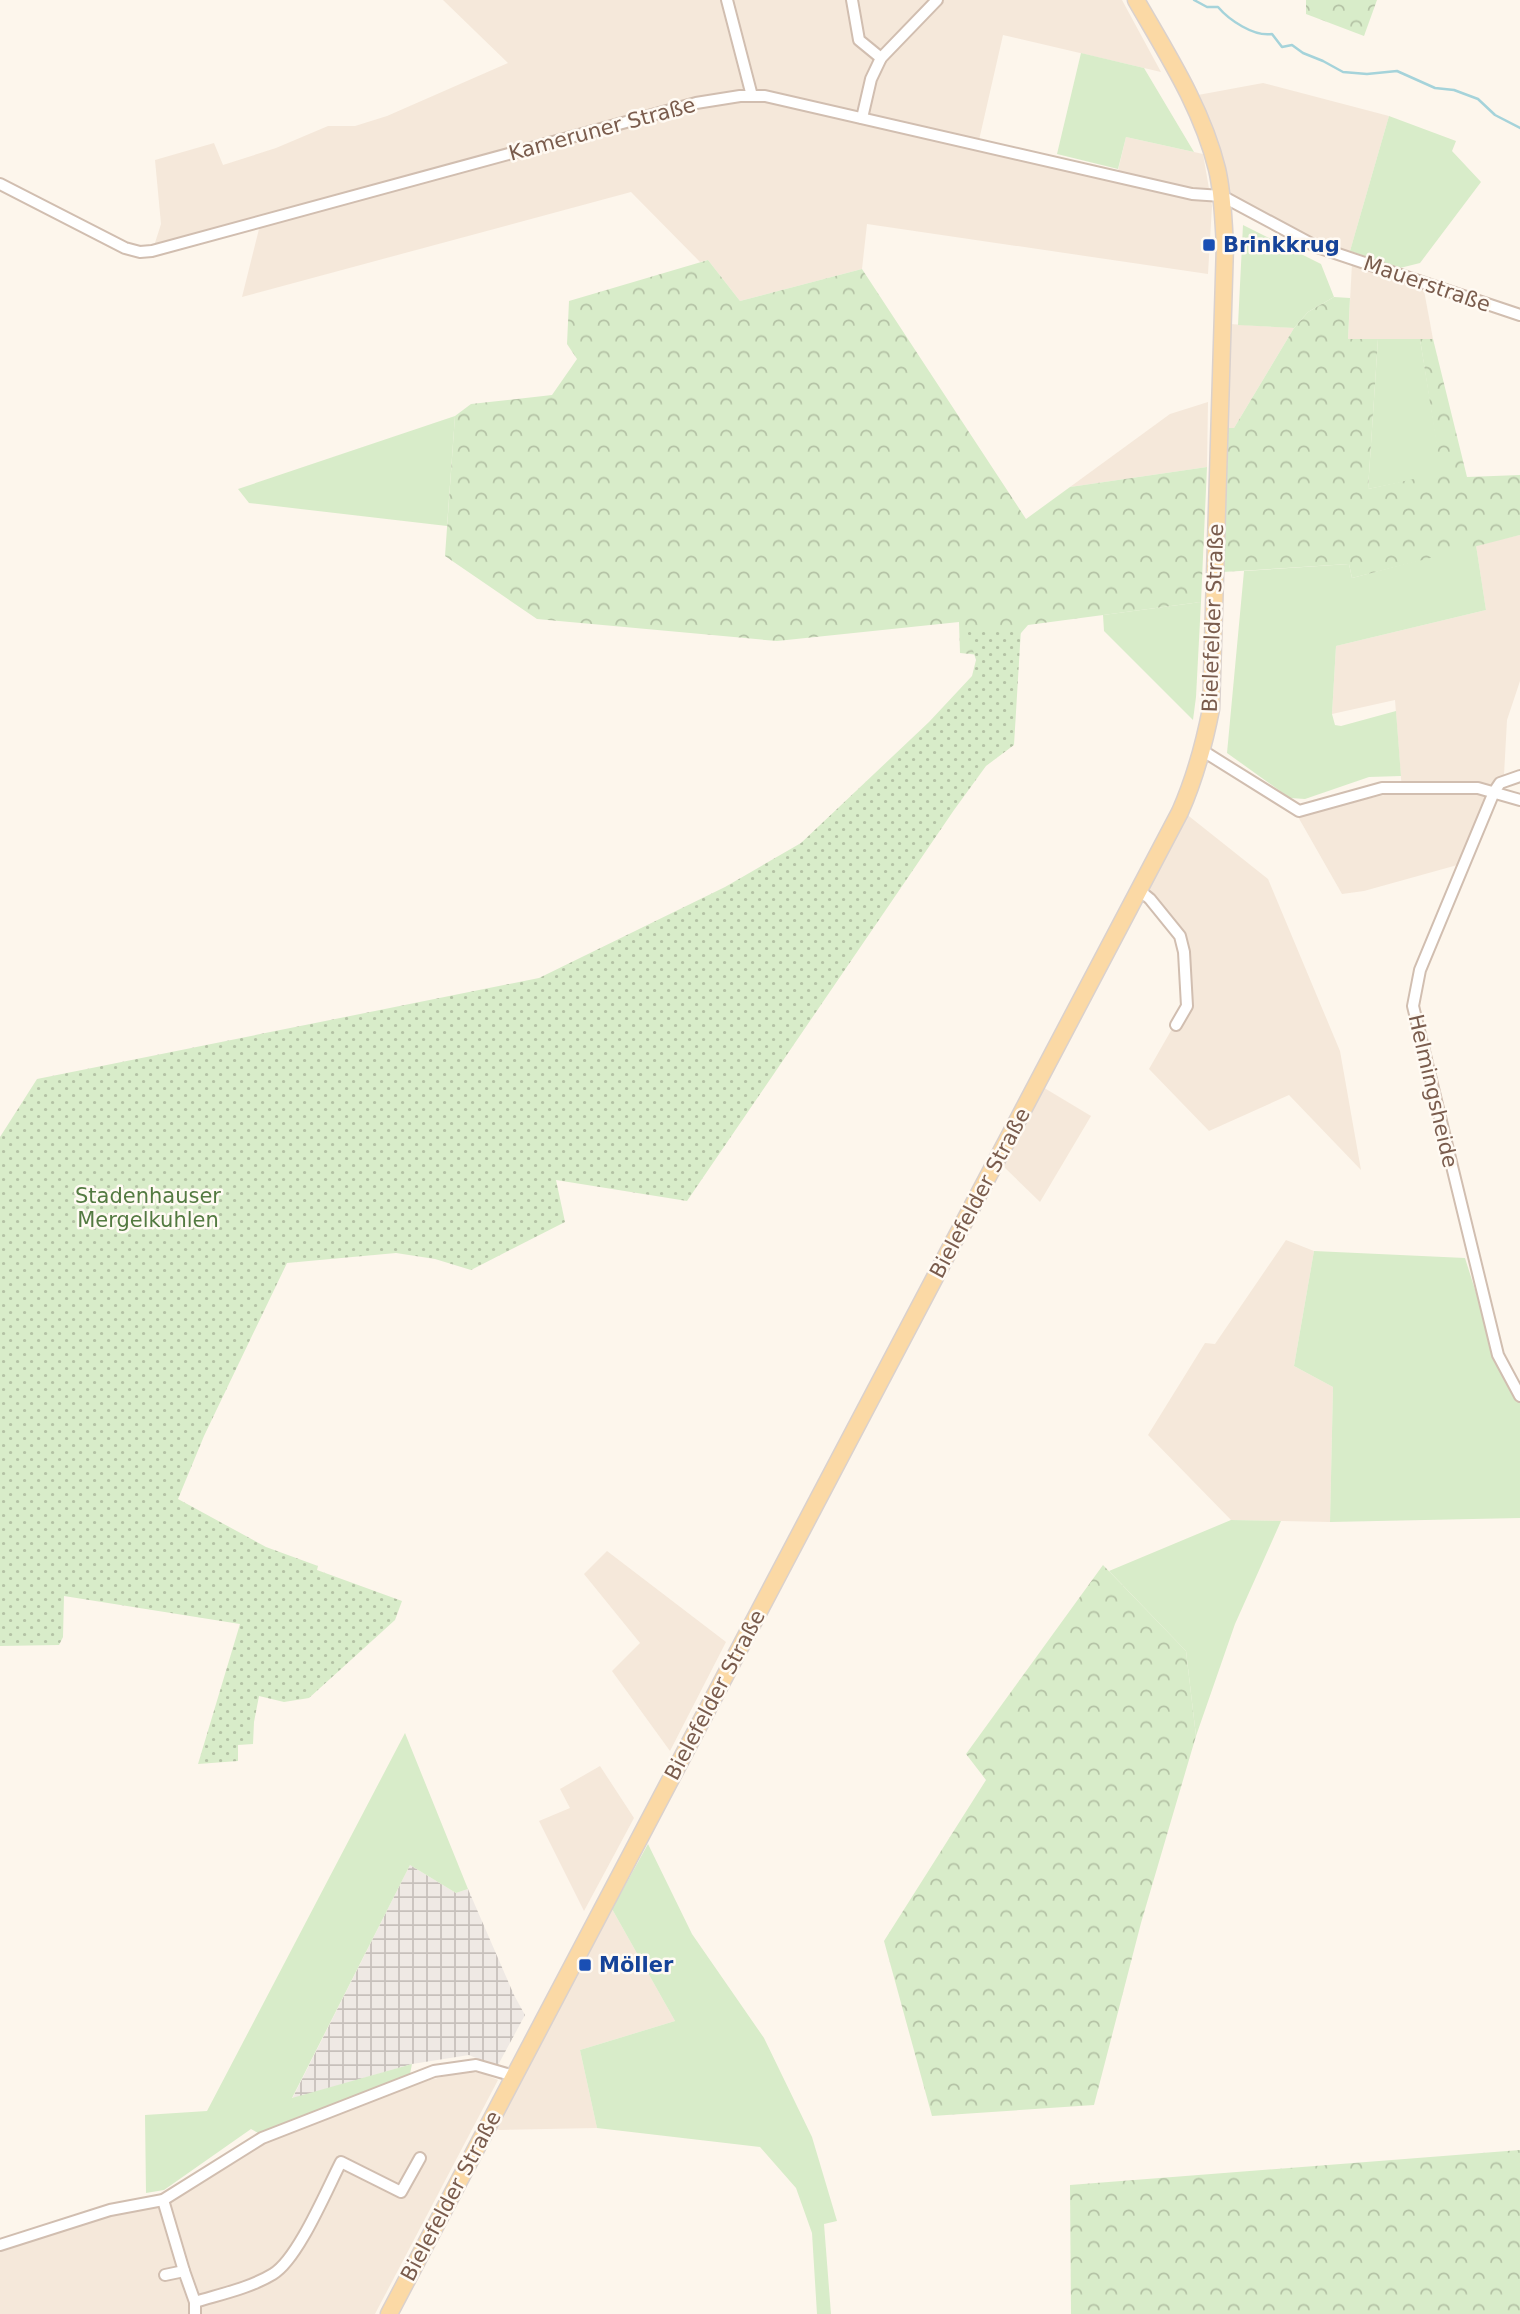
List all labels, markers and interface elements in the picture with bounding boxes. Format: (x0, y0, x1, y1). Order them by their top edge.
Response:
street label: Kameruner Straße (506, 93, 698, 165)
place label: Brinkkrug (1223, 233, 1340, 257)
marker: Brinkkrug (1201, 237, 1217, 253)
street label: Mauerstraße (1360, 251, 1494, 317)
street label: Bielefelder Straße (1198, 523, 1228, 713)
street label: Helmingsheide (1404, 1012, 1462, 1170)
street label: Bielefelder Straße (925, 1104, 1035, 1282)
park label: Stadenhauser Mergelkuhlen (75, 1184, 221, 1232)
street label: Bielefelder Straße (660, 1606, 770, 1784)
place label: Möller (599, 1953, 674, 1977)
marker: Möller (577, 1957, 593, 1973)
street label: Bielefelder Straße (396, 2107, 506, 2285)

